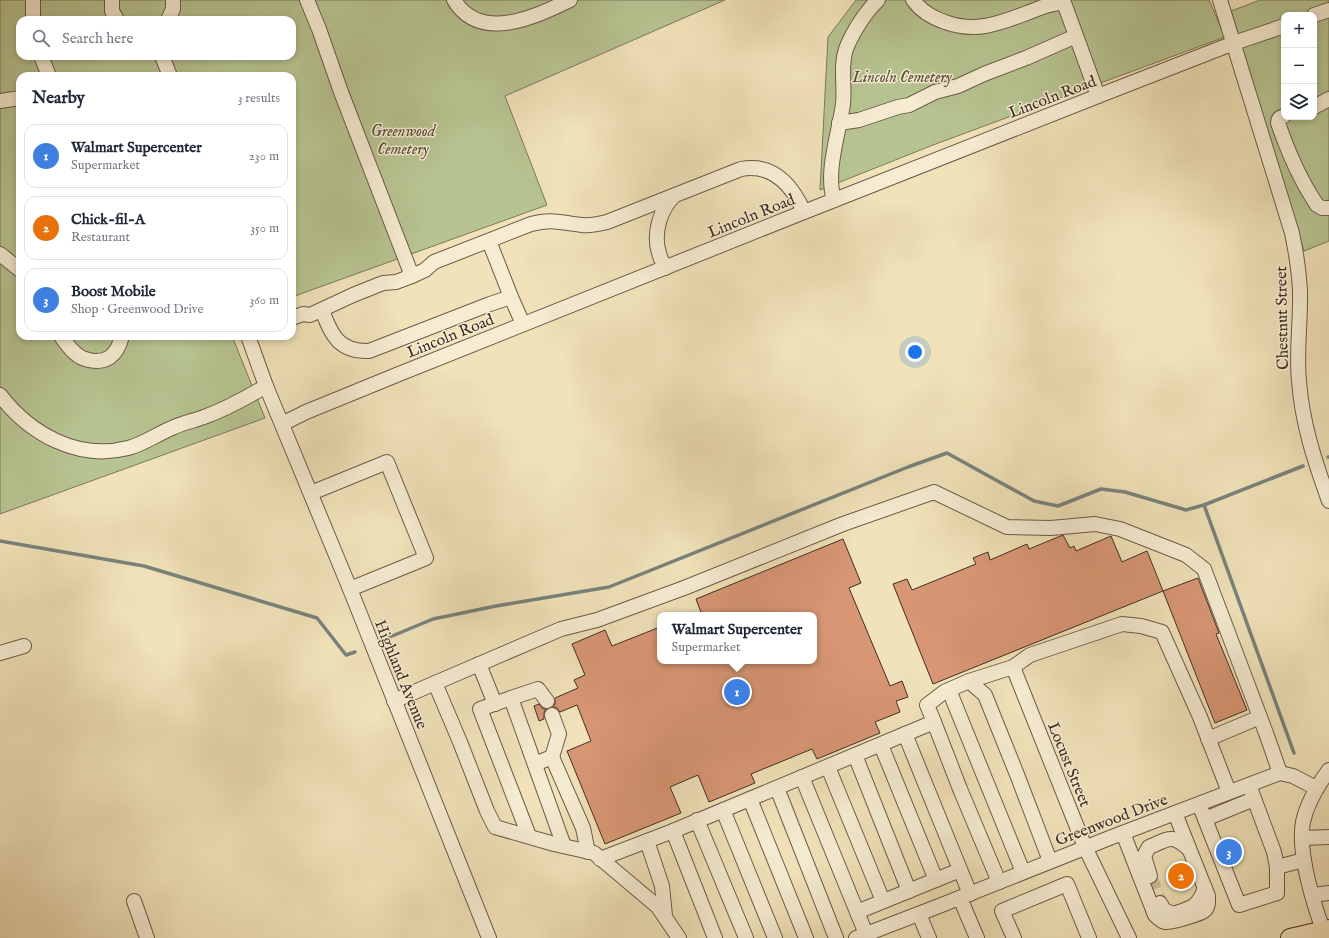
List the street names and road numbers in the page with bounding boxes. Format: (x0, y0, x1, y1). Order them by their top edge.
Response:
street label: Lincoln Road (1006, 72, 1100, 124)
street label: Lincoln Road (705, 190, 799, 243)
street label: Chestnut Street (1272, 265, 1294, 370)
street label: Lincoln Road (404, 310, 498, 363)
street label: Highland Avenue (369, 617, 431, 732)
street label: Locust Street (1042, 719, 1094, 811)
street label: Greenwood Drive (1053, 790, 1171, 851)

